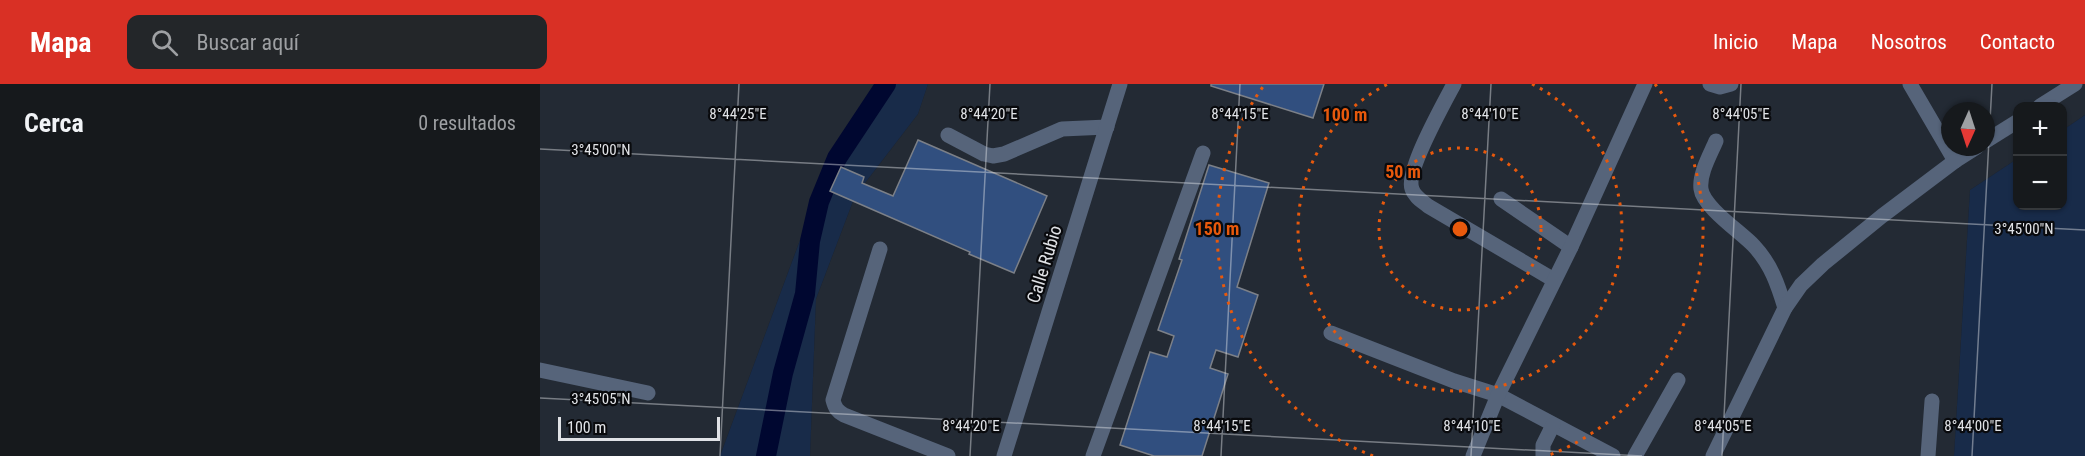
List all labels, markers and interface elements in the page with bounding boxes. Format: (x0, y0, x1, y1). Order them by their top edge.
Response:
search box (127, 15, 547, 69)
text: Mapa (30, 26, 91, 59)
icon: search (148, 26, 181, 59)
text: Buscar aquí (196, 30, 299, 55)
text: Inicio (1713, 30, 1758, 54)
text: Mapa (1791, 30, 1838, 54)
text: Nosotros (1871, 30, 1947, 54)
text: Contacto (1980, 30, 2055, 54)
north arrow (1941, 102, 1995, 156)
map controls (2013, 102, 2067, 210)
button: + (2013, 102, 2067, 156)
text: 100 m (1323, 104, 1367, 125)
text: 8°44'25"E (709, 105, 767, 123)
text: 8°44'20"E (960, 105, 1018, 123)
text: 8°44'15"E (1211, 105, 1269, 123)
text: 8°44'10"E (1461, 105, 1519, 123)
text: 8°44'05"E (1712, 105, 1770, 123)
text: Cerca (24, 108, 84, 138)
text: 0 resultados (418, 111, 516, 135)
text: 3°45'00"N (571, 141, 631, 159)
button: − (2013, 156, 2067, 210)
text: 50 m (1385, 161, 1421, 182)
text: 150 m (1195, 218, 1239, 239)
centre of rings (1450, 219, 1470, 239)
text: 3°45'00"N (1994, 220, 2054, 238)
street label: Calle Rubio (1022, 223, 1066, 305)
text: 3°45'05"N (571, 390, 631, 408)
scale bar (558, 414, 720, 442)
text: 8°44'20"E (942, 417, 1000, 435)
text: 8°44'15"E (1193, 417, 1251, 435)
text: 8°44'10"E (1443, 417, 1501, 435)
text: 8°44'05"E (1694, 417, 1752, 435)
text: 8°44'00"E (1944, 417, 2002, 435)
text: 100 m (567, 418, 606, 437)

